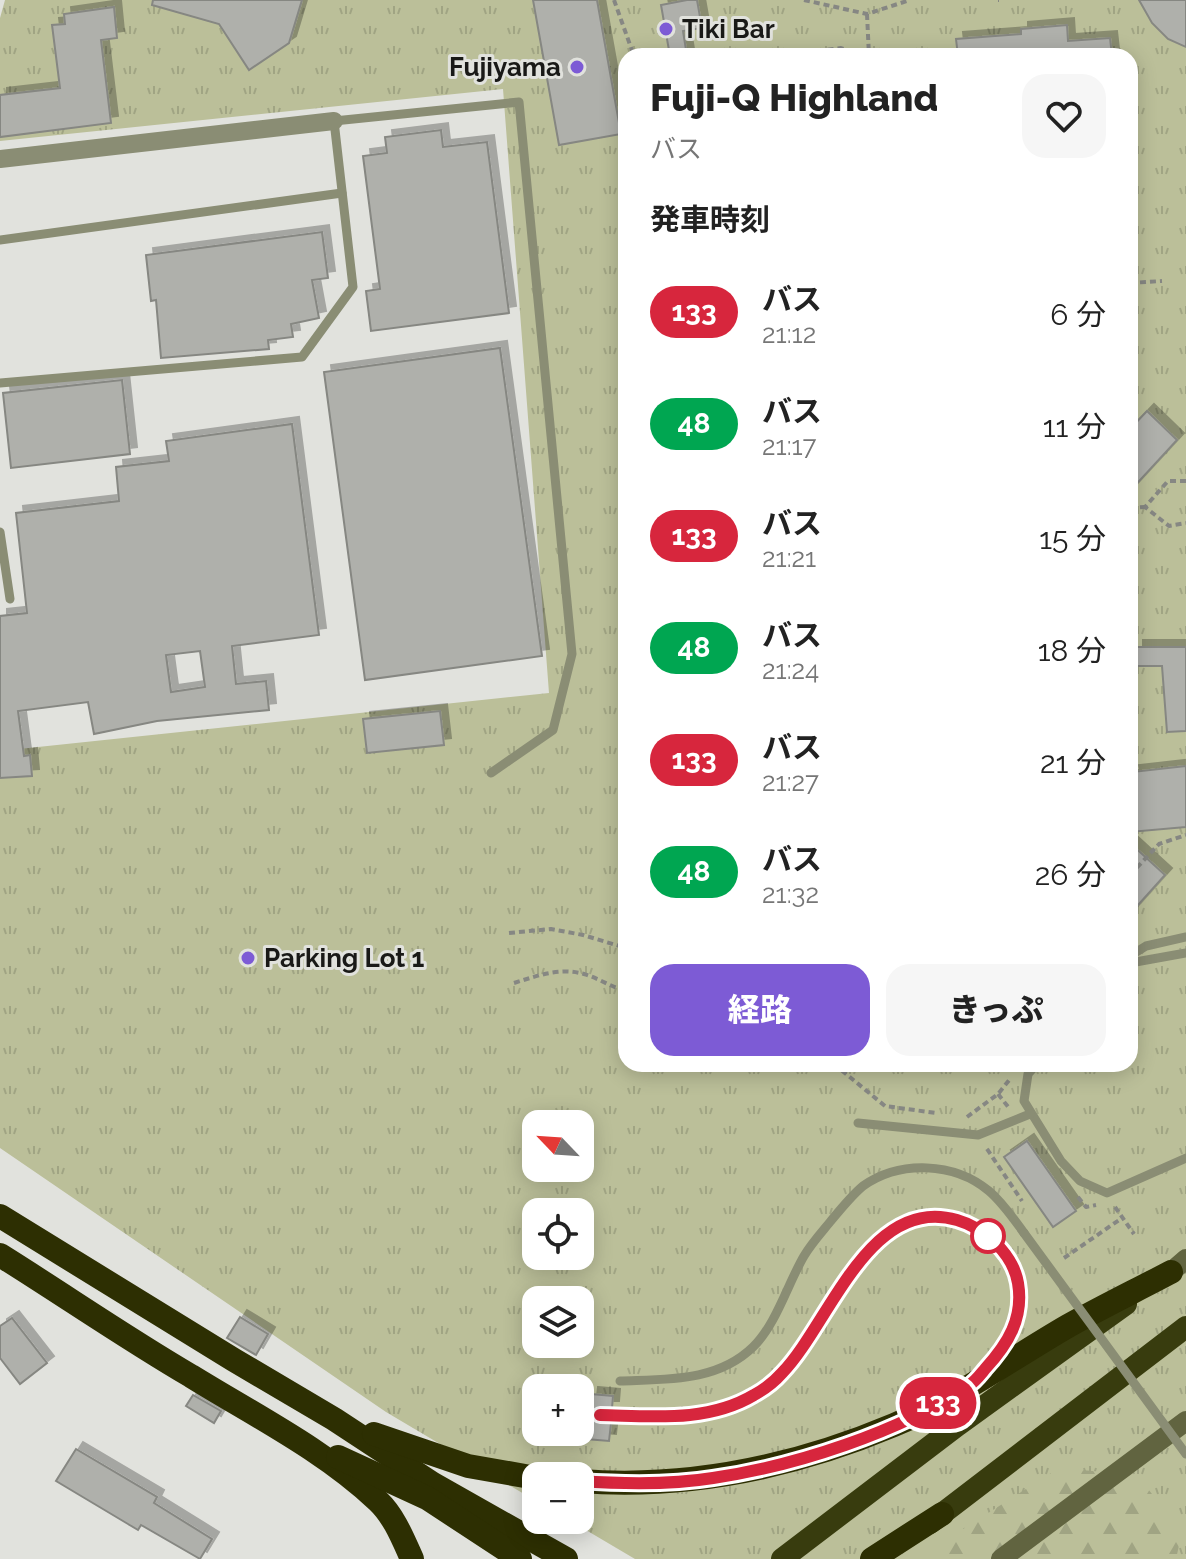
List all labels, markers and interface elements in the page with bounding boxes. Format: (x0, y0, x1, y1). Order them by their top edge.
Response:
place label: Tiki Bar (682, 14, 775, 44)
marker: Tiki Bar (657, 20, 675, 38)
place label: Fujiyama (449, 52, 561, 82)
marker: Fujiyama (568, 58, 586, 76)
button: heart (1022, 74, 1106, 158)
text: Fuji-Q Highland (650, 75, 938, 120)
text: バス (650, 134, 702, 164)
text: 発車時刻 (650, 202, 770, 237)
text: バス (762, 282, 822, 317)
text: 133 (671, 295, 717, 328)
text: 6 分 (1050, 297, 1106, 332)
text: 21:12 (762, 319, 816, 349)
text: バス (762, 394, 822, 429)
text: 48 (678, 407, 710, 440)
text: 11 分 (1043, 409, 1106, 444)
text: 21:17 (762, 431, 816, 461)
text: バス (762, 506, 822, 541)
text: 133 (671, 519, 717, 552)
text: 15 分 (1039, 521, 1106, 556)
text: 21:21 (762, 543, 816, 573)
text: バス (762, 618, 822, 653)
text: 48 (678, 631, 710, 664)
text: 18 分 (1038, 633, 1106, 668)
text: 21:24 (762, 655, 819, 685)
text: バス (762, 730, 822, 765)
text: 133 (671, 743, 717, 776)
text: 21 分 (1040, 745, 1106, 780)
text: 21:27 (762, 767, 819, 797)
text: バス (762, 842, 822, 877)
text: 48 (678, 855, 710, 888)
text: 26 分 (1035, 857, 1106, 892)
text: 21:32 (762, 879, 819, 909)
place label: Parking Lot 1 (264, 943, 424, 973)
marker: Parking Lot 1 (239, 949, 257, 967)
button: 経路 (650, 964, 870, 1056)
button: きっぷ (886, 964, 1106, 1056)
north arrow (522, 1110, 594, 1182)
map controls (522, 1110, 594, 1534)
button: locate (522, 1198, 594, 1270)
unlabelled marker (971, 1219, 1005, 1253)
button: layers (522, 1286, 594, 1358)
button: + (522, 1374, 594, 1446)
line badge: 133 (892, 1377, 984, 1429)
text: 133 (915, 1386, 961, 1419)
button: − (522, 1462, 594, 1534)

